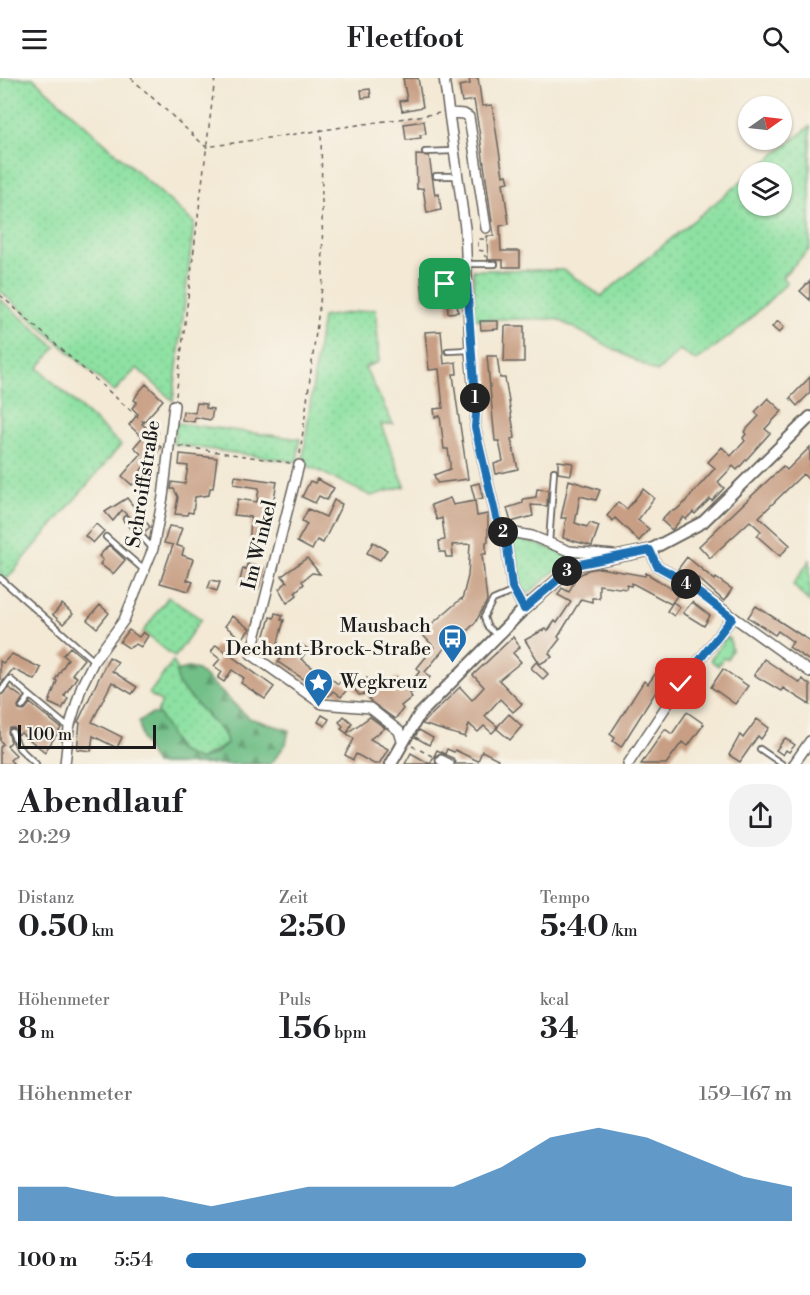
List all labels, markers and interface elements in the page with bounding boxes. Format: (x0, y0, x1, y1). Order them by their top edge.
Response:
text: Fleetfoot (347, 22, 463, 56)
icon: menu (18, 23, 51, 56)
icon: search (759, 23, 792, 56)
north arrow (738, 96, 792, 150)
map controls (738, 96, 792, 216)
button: layers (738, 162, 792, 216)
pin (419, 258, 470, 309)
icon: arrive (428, 267, 461, 300)
pin: 1 (460, 383, 490, 413)
text: 1 (471, 388, 479, 408)
street label: Schroiffstraße (122, 419, 166, 549)
street label: Im Winkel (237, 498, 283, 592)
pin: 2 (488, 517, 518, 547)
text: 2 (498, 522, 508, 542)
pin: 3 (552, 556, 582, 586)
text: 3 (562, 561, 572, 581)
pin: 4 (671, 569, 701, 599)
text: 4 (681, 574, 691, 594)
place label: Mausbach Dechant-Brock-Straße (226, 614, 431, 662)
bus stop icon: Mausbach Dechant-Brock-Straße (436, 622, 468, 664)
pin (655, 658, 706, 709)
place icon: Wegkreuz (303, 666, 335, 708)
icon: check (664, 667, 697, 700)
place label: Wegkreuz (339, 670, 427, 695)
scale bar (18, 722, 156, 750)
text: 100 m (27, 725, 72, 745)
text: Abendlauf (18, 782, 183, 823)
button: share (729, 784, 792, 847)
text: 20:29 (18, 825, 71, 850)
text: Distanz (18, 888, 74, 908)
text: Zeit (279, 888, 308, 908)
text: Tempo (540, 888, 590, 908)
text: 0.50 (18, 908, 88, 946)
text: 2:50 (279, 908, 346, 946)
text: 5:40 (540, 908, 609, 946)
text: km (88, 921, 114, 941)
text: /km (609, 921, 637, 941)
text: Höhenmeter (18, 990, 110, 1010)
text: Puls (279, 990, 311, 1010)
text: kcal (540, 990, 569, 1010)
text: 8 (18, 1010, 37, 1048)
text: 156 (279, 1010, 331, 1048)
text: 34 (540, 1010, 579, 1048)
text: m (37, 1023, 54, 1043)
text: bpm (331, 1023, 367, 1043)
text: Höhenmeter (18, 1082, 132, 1107)
text: 159–167 m (699, 1082, 792, 1107)
text: 100 m (18, 1248, 77, 1273)
text: 5:54 (114, 1248, 153, 1273)

